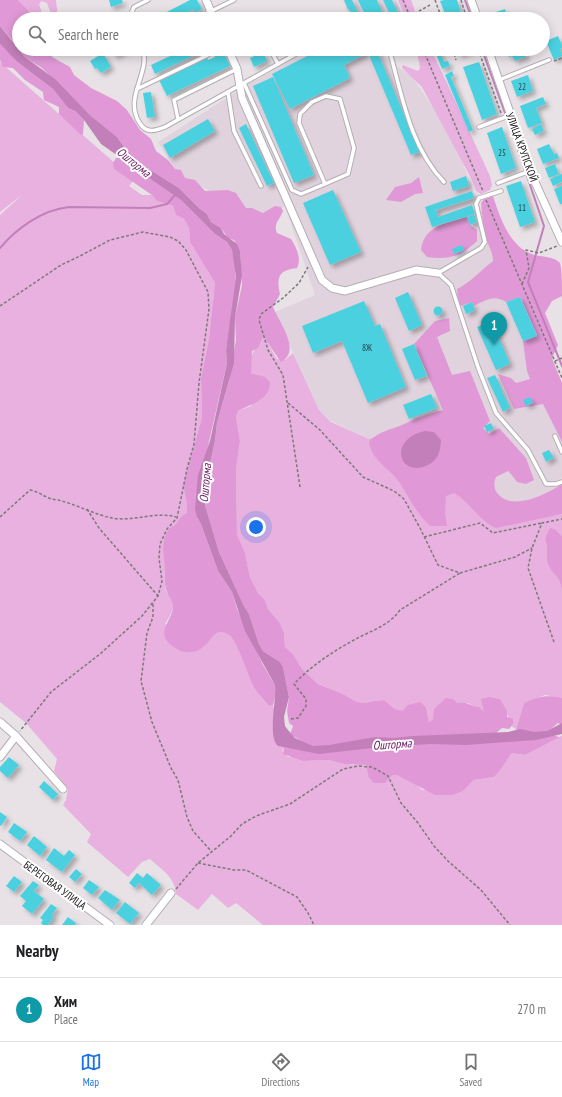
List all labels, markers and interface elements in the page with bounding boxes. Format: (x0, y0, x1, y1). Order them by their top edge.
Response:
search box (12, 12, 550, 56)
icon: search (26, 23, 48, 45)
text: Search here (58, 25, 119, 44)
house number: 22 (518, 81, 526, 92)
street label: УЛИЦА КРУПСКОЙ (503, 110, 541, 184)
water label: Ошторма (114, 144, 155, 181)
house number: 25 (498, 147, 506, 158)
house number: 11 (518, 202, 526, 213)
pin: 1 (481, 312, 507, 345)
house number: 8Ж (362, 342, 372, 353)
water label: Ошторма (196, 462, 214, 503)
your location (246, 517, 266, 537)
water label: Ошторма (372, 735, 413, 753)
street label: БЕРЕГОВАЯ УЛИЦА (21, 858, 90, 913)
text: Nearby (16, 940, 59, 962)
text: Хим (54, 992, 77, 1011)
text: 1 (26, 1001, 32, 1018)
text: 270 m (517, 1001, 546, 1018)
text: Place (54, 1011, 78, 1028)
tab: Map (80, 1051, 102, 1089)
tab: Directions (262, 1051, 300, 1089)
tab: Saved (459, 1051, 482, 1089)

